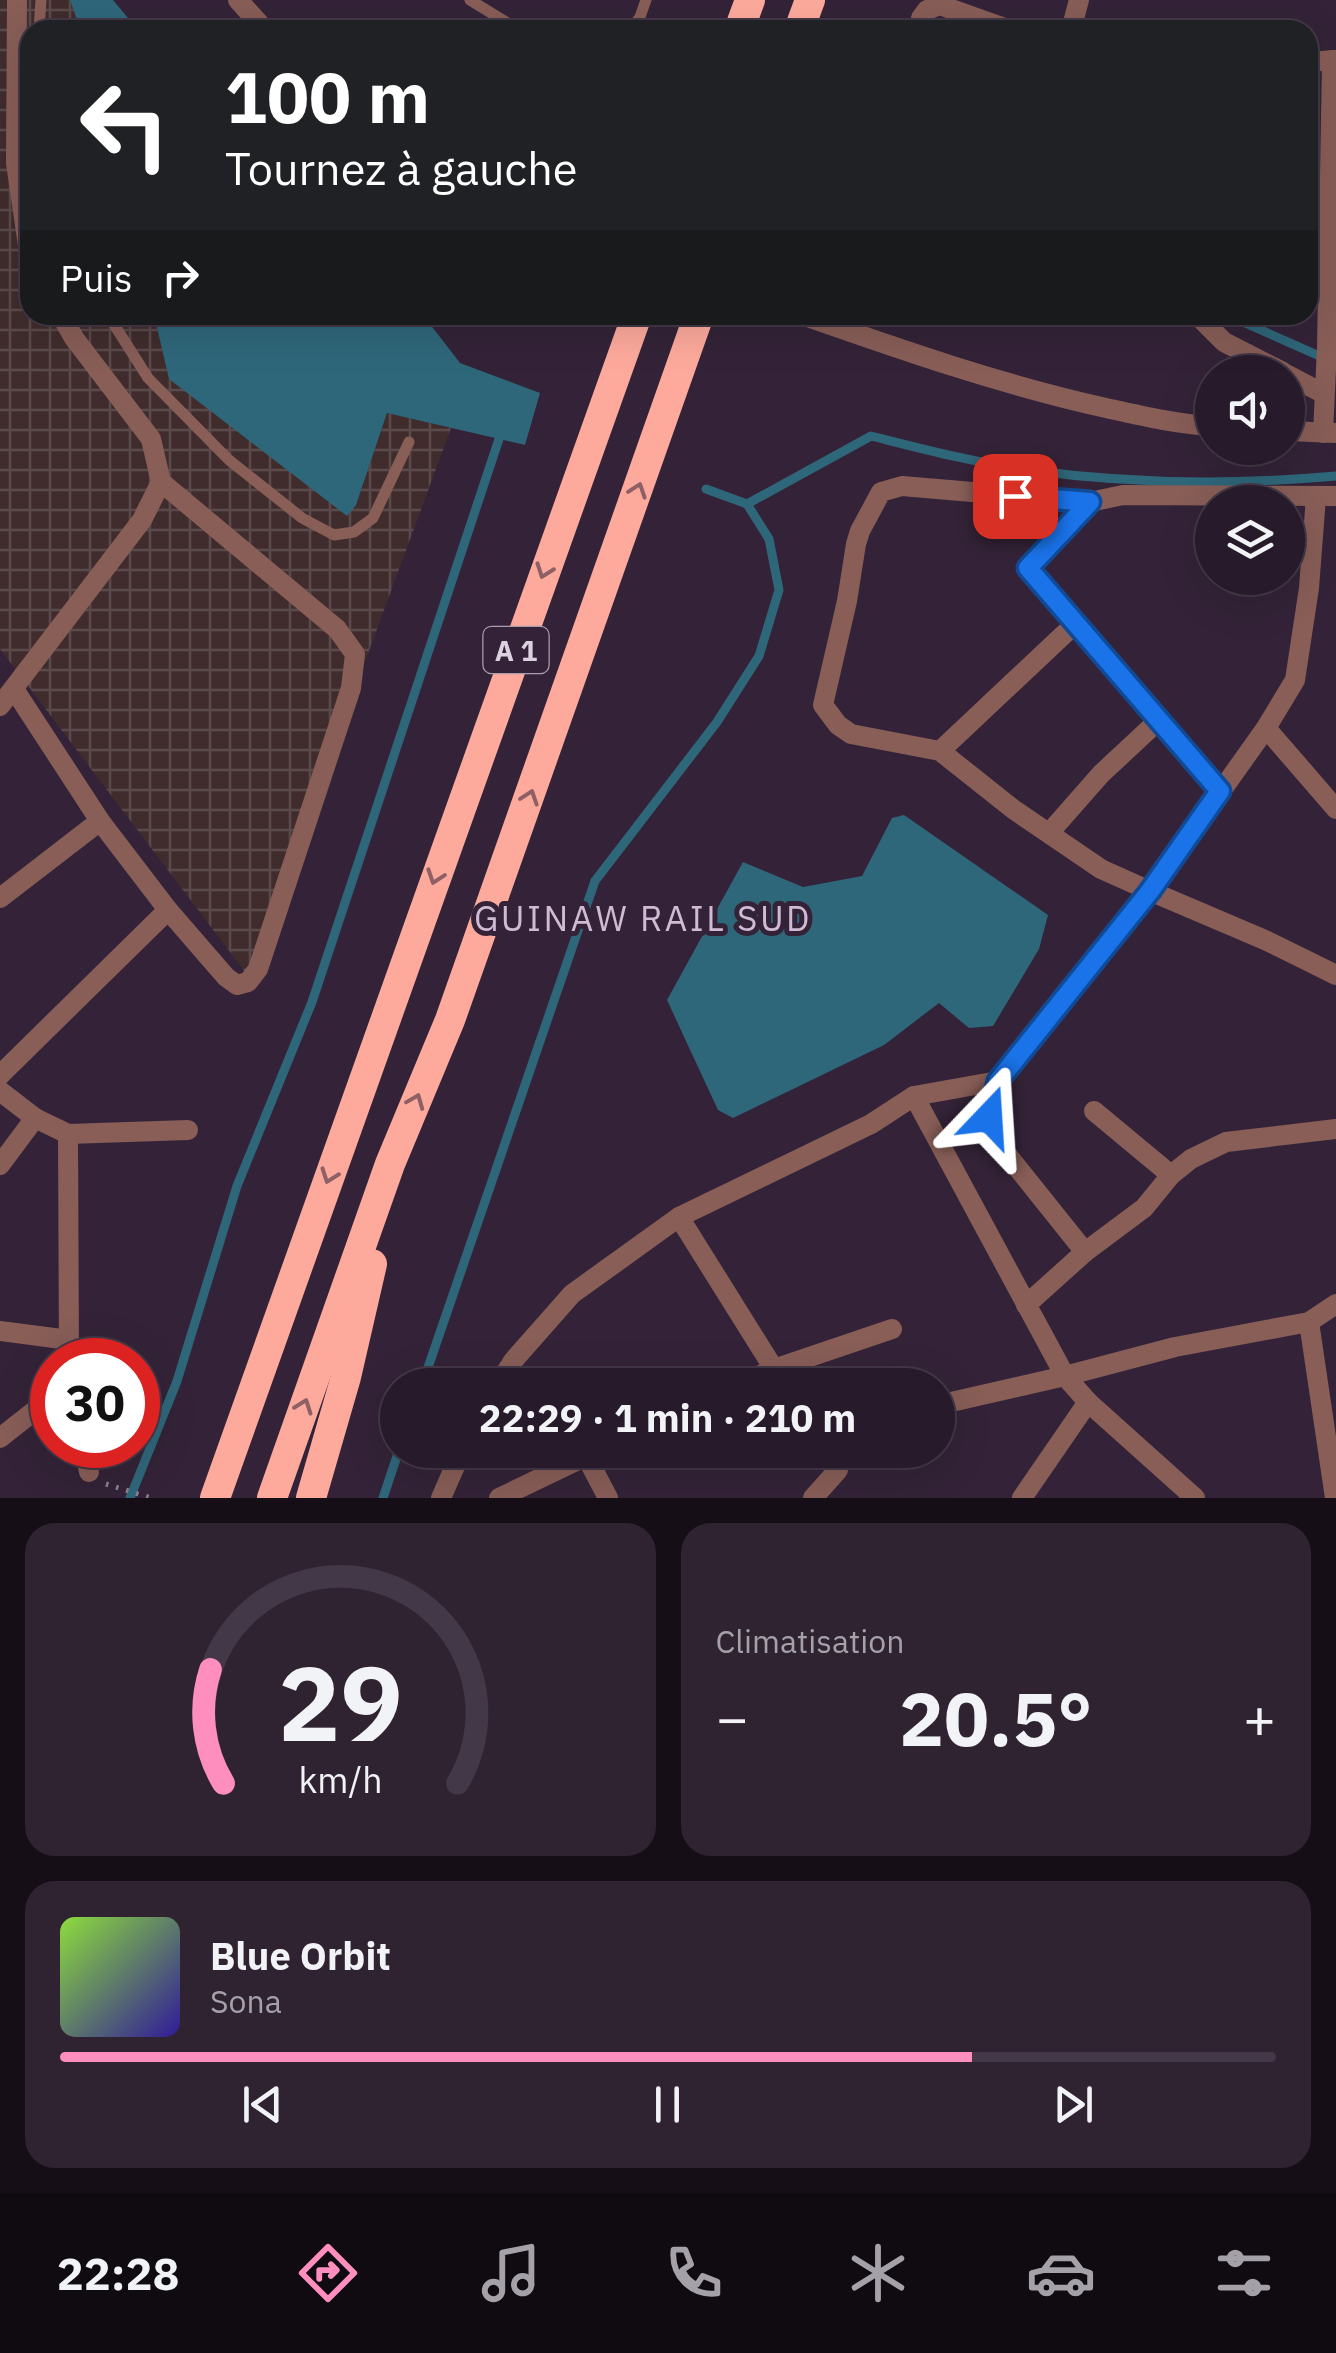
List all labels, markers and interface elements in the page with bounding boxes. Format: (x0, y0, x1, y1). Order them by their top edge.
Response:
text: 100 m (225, 51, 430, 142)
icon: left (60, 60, 190, 190)
text: Tournez à gauche (225, 139, 577, 197)
icon: right (153, 250, 208, 305)
text: Puis (60, 253, 133, 302)
map controls (1195, 355, 1305, 595)
button: sound (1195, 355, 1305, 465)
pin (973, 454, 1058, 539)
icon: arrive (988, 469, 1043, 524)
one-way arrow (626, 483, 647, 500)
button: layers (1195, 485, 1305, 595)
one-way arrow (535, 562, 556, 579)
road number: A 1 (484, 627, 548, 673)
one-way arrow (518, 789, 539, 806)
one-way arrow (426, 868, 447, 885)
district label: GUINAW RAIL SUD (474, 895, 812, 941)
position arrow (937, 1065, 1041, 1169)
one-way arrow (405, 1093, 425, 1111)
one-way arrow (320, 1166, 341, 1183)
speed limit sign: 30 (30, 1338, 160, 1468)
text: 22:29 · 1 min · 210 m (479, 1393, 856, 1442)
one-way arrow (293, 1399, 313, 1416)
text: Climatisation (716, 1620, 904, 1662)
text: 29 (278, 1634, 403, 1770)
text: 20.5° (899, 1669, 1093, 1767)
text: − (716, 1682, 749, 1753)
text: + (1243, 1682, 1276, 1753)
text: km/h (298, 1756, 382, 1803)
text: Blue Orbit (210, 1931, 391, 1980)
text: Sona (210, 1980, 282, 2022)
icon: previous (235, 2077, 290, 2132)
icon: pause (640, 2077, 695, 2132)
icon: next (1046, 2077, 1101, 2132)
icon: directions (293, 2238, 363, 2308)
icon: music (476, 2238, 546, 2308)
icon: phone (659, 2238, 729, 2308)
icon: climate (843, 2238, 913, 2308)
icon: car (1026, 2238, 1096, 2308)
icon: filters (1209, 2238, 1279, 2308)
text: 22:28 (57, 2244, 180, 2302)

